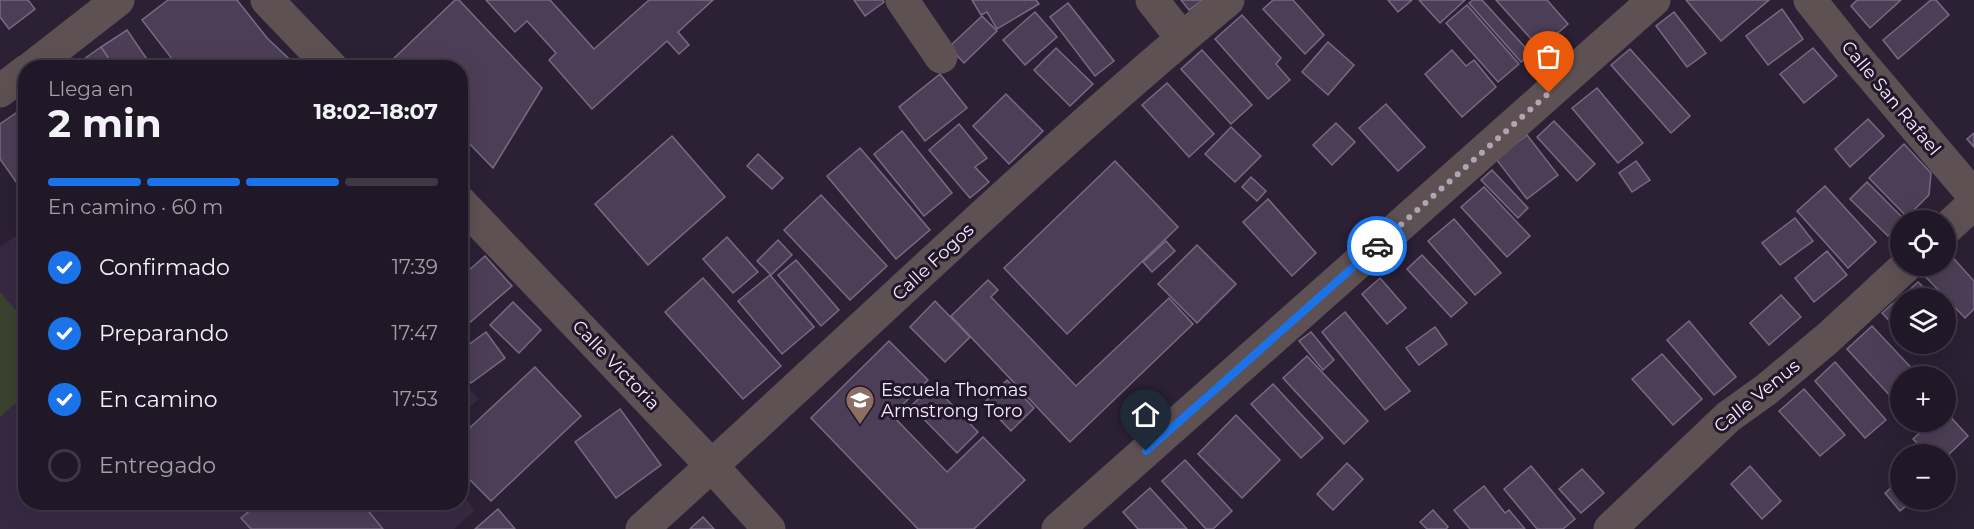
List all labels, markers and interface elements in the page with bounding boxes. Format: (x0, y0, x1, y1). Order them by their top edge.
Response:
pin (1523, 31, 1574, 93)
street label: Calle San Rafael (1837, 36, 1945, 160)
icon: bag (1532, 40, 1565, 73)
text: Llega en (48, 77, 134, 101)
text: 18:02–18:07 (313, 98, 438, 125)
text: 2 min (48, 99, 162, 147)
text: En camino · 60 m (48, 195, 223, 219)
map controls (1890, 210, 1956, 510)
button: locate (1890, 210, 1956, 276)
courier (1347, 216, 1407, 276)
street label: Calle Fogos (888, 219, 978, 305)
icon: car (1361, 230, 1394, 263)
icon: check (48, 251, 81, 284)
text: Confirmado (99, 254, 230, 281)
text: 17:39 (392, 255, 438, 279)
button: layers (1890, 288, 1956, 354)
street label: Calle Victoria (568, 315, 664, 415)
icon: check (48, 317, 81, 350)
text: Preparando (99, 320, 228, 347)
text: 17:47 (391, 321, 438, 345)
street label: Calle Venus (1710, 355, 1805, 437)
button: + (1890, 366, 1956, 432)
place label: Escuela Thomas Armstrong Toro (881, 379, 1027, 422)
icon: check (48, 383, 81, 416)
school or university icon: Escuela Thomas Armstrong Toro (844, 384, 876, 426)
text: En camino (99, 386, 218, 413)
text: 17:53 (393, 387, 438, 411)
pin (1120, 389, 1171, 451)
icon: home (1129, 398, 1162, 431)
button: − (1890, 444, 1956, 510)
text: Entregado (99, 452, 216, 479)

